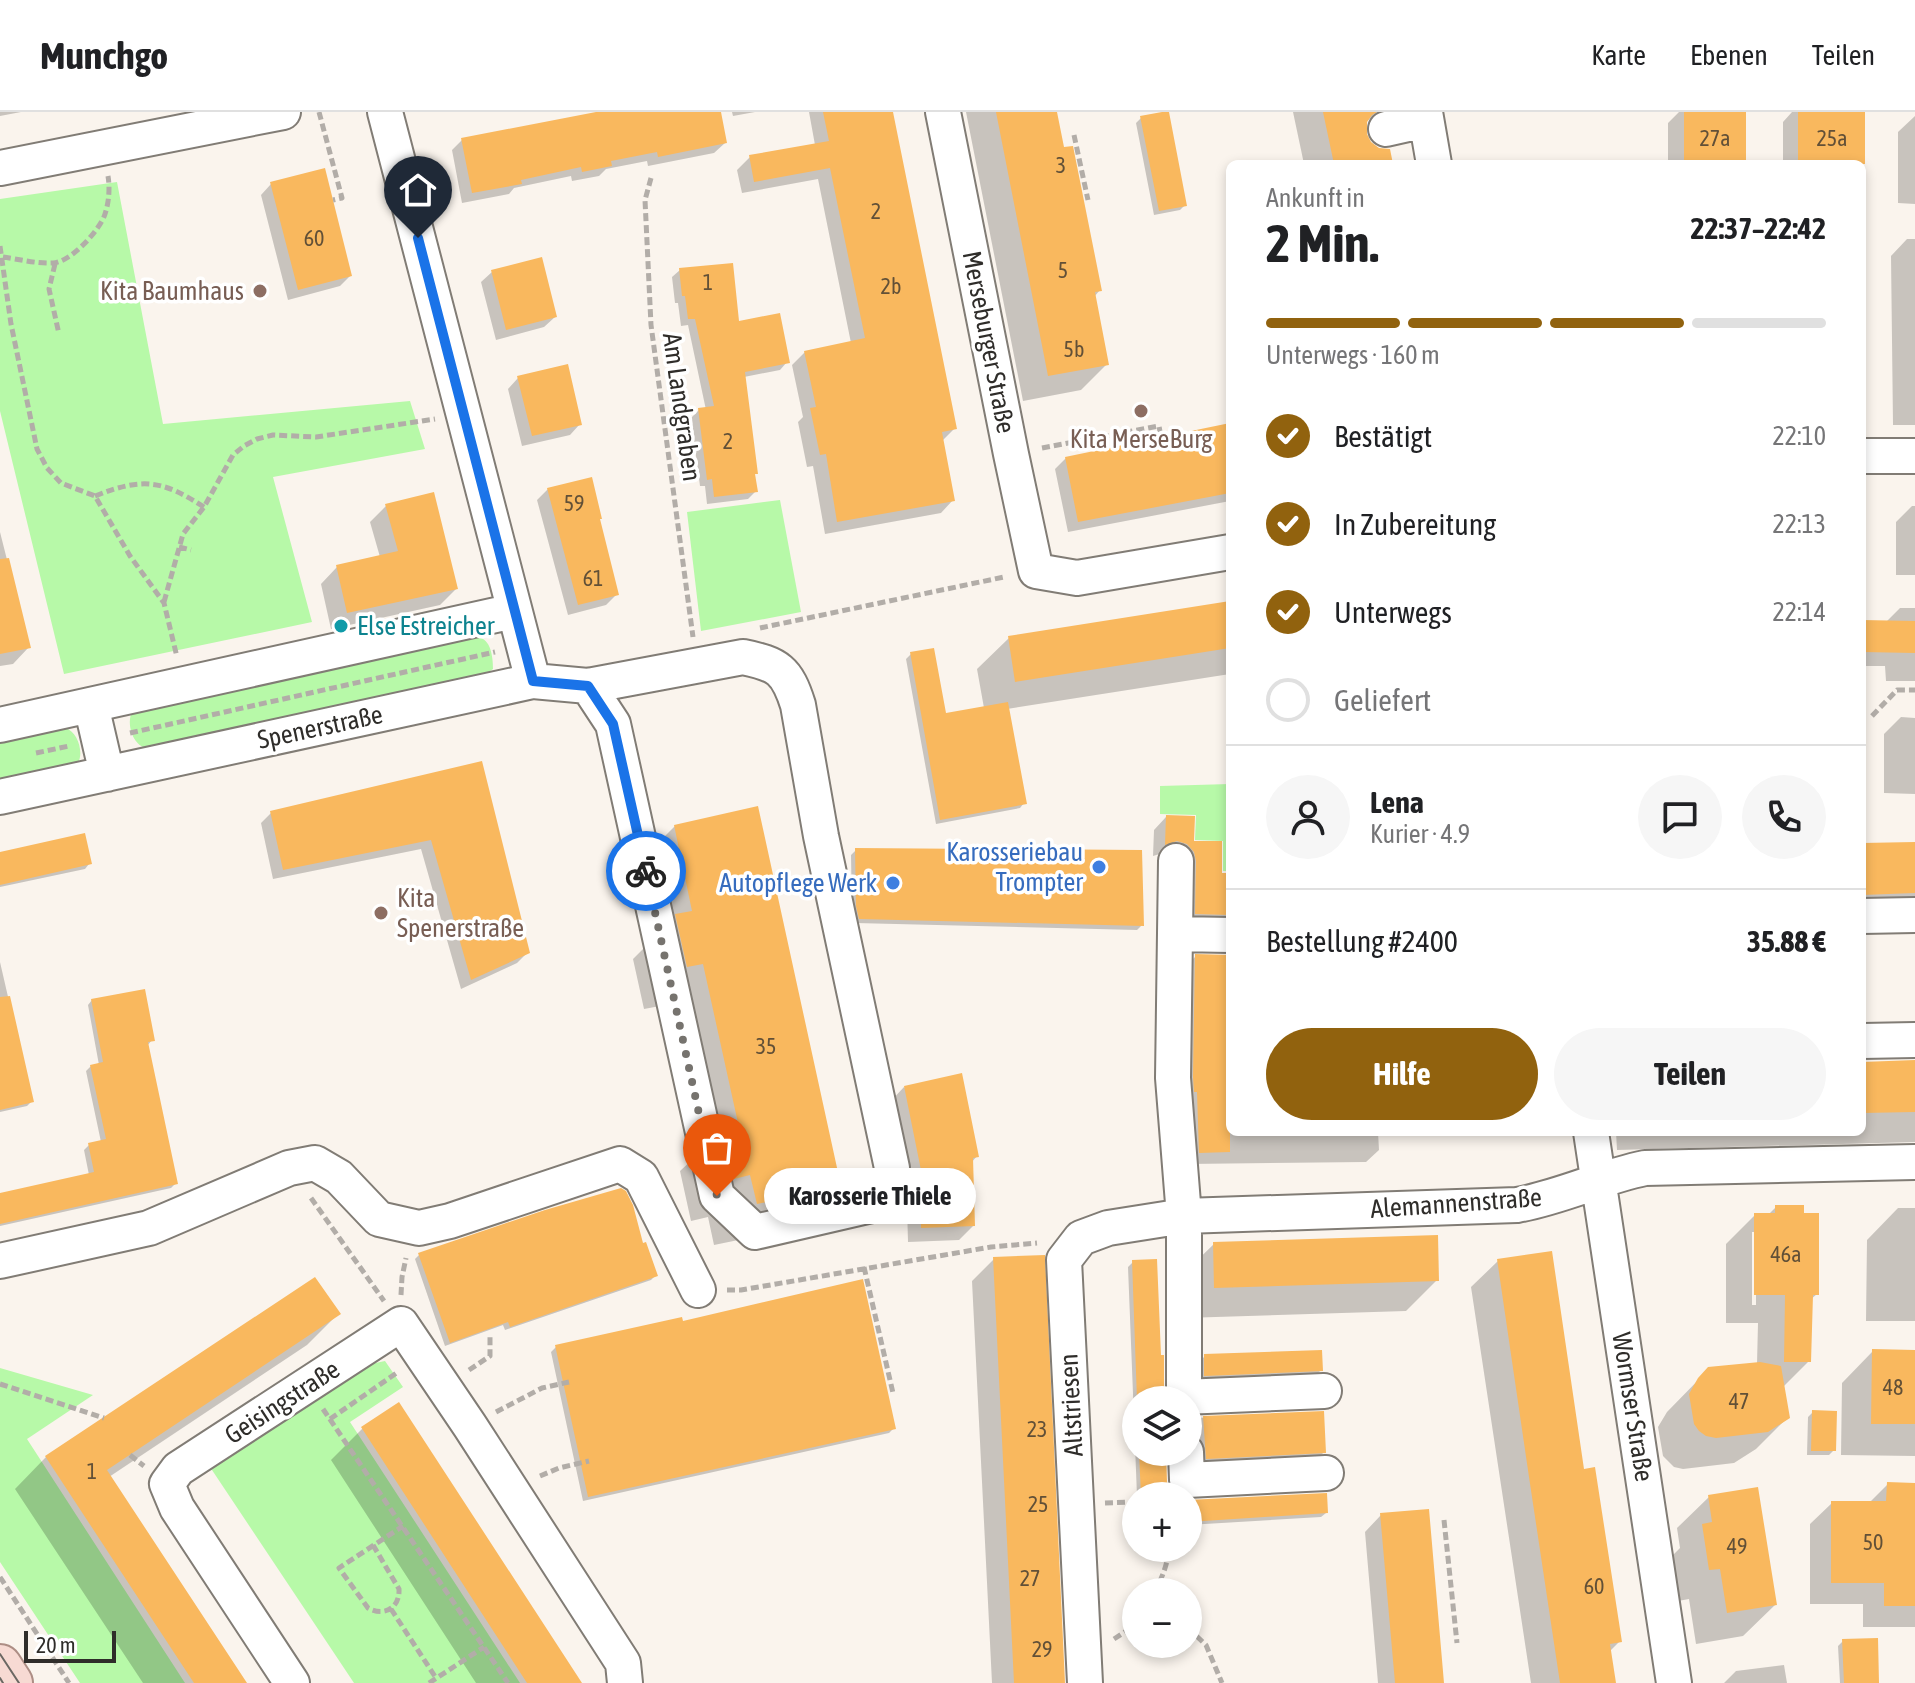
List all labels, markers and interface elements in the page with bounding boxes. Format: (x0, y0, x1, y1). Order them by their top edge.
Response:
text: Munchgo (40, 34, 168, 77)
text: Karte (1591, 39, 1646, 71)
text: Ebenen (1690, 39, 1768, 71)
text: Teilen (1812, 39, 1875, 71)
house number: 27a (1700, 125, 1730, 151)
house number: 25a (1817, 125, 1847, 151)
house number: 3 (1056, 152, 1066, 178)
pin (384, 156, 452, 238)
icon: home (396, 168, 440, 212)
text: Ankunft in (1266, 183, 1365, 213)
house number: 2 (871, 198, 881, 224)
text: 22:37–22:42 (1691, 211, 1826, 245)
text: 2 Min. (1266, 213, 1379, 273)
house number: 60 (304, 225, 324, 251)
street label: Merseburger Straße (957, 248, 1021, 436)
house number: 5 (1058, 257, 1068, 283)
house number: 1 (703, 269, 713, 295)
house number: 2b (881, 273, 901, 299)
place label: Kita Baumhaus (100, 276, 244, 306)
marker: Kita Baumhaus (251, 282, 269, 300)
street label: Am Landgraben (657, 331, 707, 483)
house number: 5b (1064, 336, 1084, 362)
text: Unterwegs · 160 m (1266, 340, 1440, 370)
marker: Kita MerseBurg (1132, 402, 1150, 420)
icon: check (1266, 414, 1310, 458)
text: Bestätigt (1334, 419, 1432, 453)
text: 22:10 (1772, 421, 1826, 451)
place label: Kita MerseBurg (1070, 424, 1213, 454)
house number: 2 (723, 428, 733, 454)
house number: 59 (564, 490, 584, 516)
icon: check (1266, 502, 1310, 546)
text: In Zubereitung (1334, 507, 1496, 541)
text: 22:13 (1772, 509, 1826, 539)
house number: 61 (583, 565, 603, 591)
icon: check (1266, 590, 1310, 634)
text: Unterwegs (1334, 595, 1452, 629)
text: 22:14 (1772, 597, 1826, 627)
place label: Else Estreicher (357, 611, 495, 641)
marker: Else Estreicher (332, 617, 350, 635)
text: Geliefert (1334, 683, 1431, 717)
street label: Spenerstraße (255, 699, 385, 755)
button: person (1266, 775, 1350, 859)
button: chat (1638, 775, 1722, 859)
button: phone (1742, 775, 1826, 859)
text: Lena (1370, 785, 1424, 819)
text: Kurier · 4.9 (1370, 819, 1470, 849)
courier (606, 831, 686, 911)
place label: Karosseriebau Trompter (946, 837, 1083, 897)
icon: bike (624, 849, 668, 893)
marker: Karosseriebau Trompter (1090, 858, 1108, 876)
place label: Autopflege Werk (719, 868, 877, 898)
marker: Autopflege Werk (884, 874, 902, 892)
place label: Kita Spenerstraße (397, 883, 524, 943)
marker: Kita Spenerstraße (372, 904, 390, 922)
text: Bestellung #2400 (1266, 924, 1458, 958)
text: 35.88 € (1747, 924, 1826, 958)
button: Hilfe (1266, 1028, 1538, 1120)
button: Teilen (1554, 1028, 1826, 1120)
house number: 35 (756, 1033, 776, 1059)
pin (683, 1114, 751, 1196)
icon: bag (695, 1126, 739, 1170)
callout: Karosserie Thiele (765, 1168, 977, 1224)
text: Karosserie Thiele (788, 1181, 952, 1211)
street label: Alemannenstraße (1369, 1182, 1543, 1224)
house number: 46a (1771, 1241, 1801, 1267)
street label: Wormser Straße (1606, 1330, 1660, 1484)
street label: Altstriesen (1053, 1353, 1089, 1457)
street label: Geisingstraße (219, 1354, 345, 1450)
house number: 48 (1883, 1374, 1903, 1400)
map controls (1122, 1386, 1202, 1658)
button: layers (1122, 1386, 1202, 1466)
house number: 47 (1729, 1388, 1749, 1414)
house number: 23 (1027, 1416, 1047, 1442)
house number: 1 (87, 1458, 97, 1484)
button: + (1122, 1482, 1202, 1562)
house number: 25 (1028, 1491, 1048, 1517)
house number: 50 (1863, 1529, 1883, 1555)
house number: 49 (1727, 1533, 1747, 1559)
house number: 27 (1020, 1565, 1040, 1591)
house number: 60 (1584, 1573, 1604, 1599)
button: − (1122, 1578, 1202, 1658)
scale bar (24, 1627, 116, 1663)
text: 20 m (36, 1632, 76, 1658)
house number: 29 (1032, 1636, 1052, 1662)

